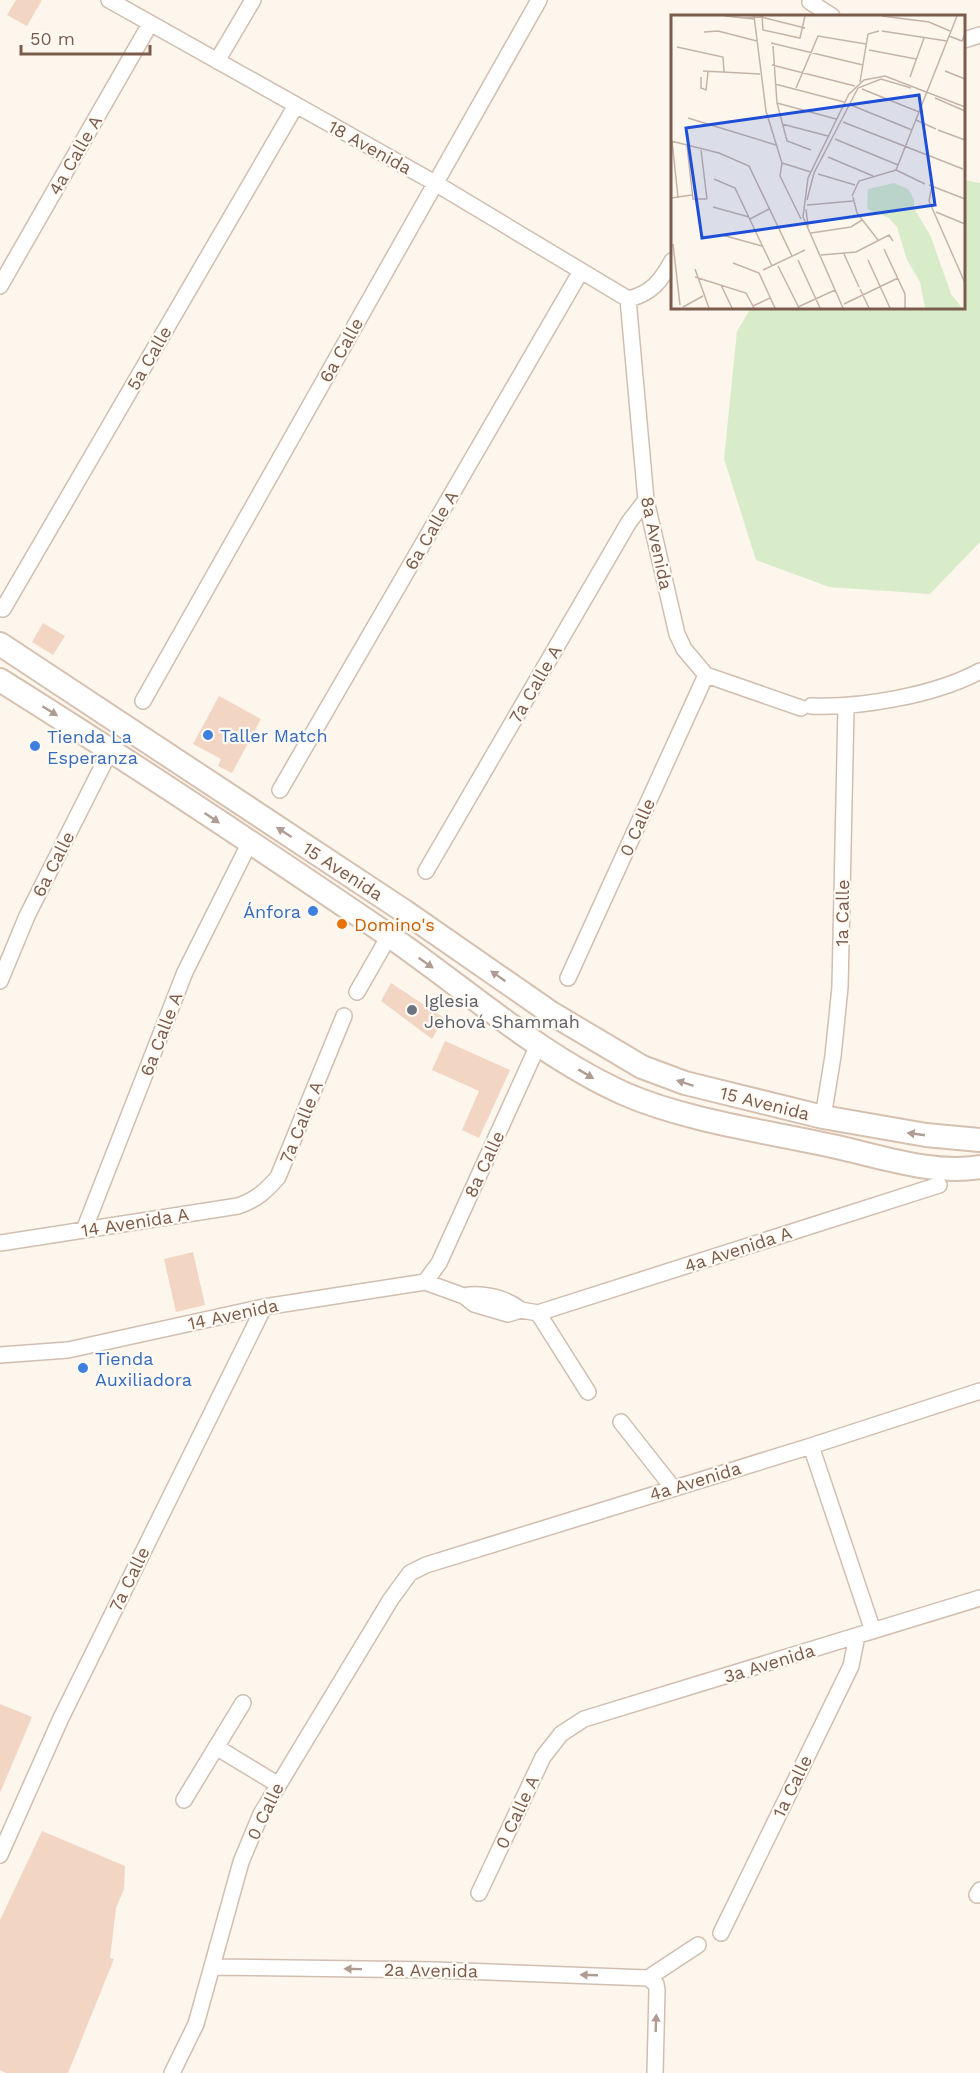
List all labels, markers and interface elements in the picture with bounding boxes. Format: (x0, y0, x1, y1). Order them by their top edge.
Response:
inset map (671, 15, 965, 309)
scale bar (21, 18, 150, 56)
text: 50 m (30, 28, 75, 49)
street label: 4a Calle A (44, 111, 106, 198)
street label: 18 Avenida (325, 116, 415, 178)
street label: 6a Calle (315, 314, 367, 386)
street label: 5a Calle (122, 322, 176, 394)
street label: 6a Calle A (400, 487, 462, 573)
street label: 8a Avenida (637, 494, 677, 592)
street label: 7a Calle A (504, 641, 566, 727)
one-way arrow (42, 705, 58, 716)
place label: Taller Match (220, 725, 328, 746)
place label: Tienda La Esperanza (47, 726, 138, 768)
marker: Taller Match (201, 728, 215, 742)
marker: Tienda La Esperanza (28, 739, 42, 753)
street label: 0 Calle (615, 795, 659, 859)
one-way arrow (204, 813, 221, 824)
one-way arrow (276, 827, 292, 838)
street label: 6a Calle (28, 828, 78, 900)
street label: 15 Avenida (299, 837, 387, 905)
street label: 1a Calle (831, 879, 853, 947)
place label: Ánfora (243, 901, 301, 922)
marker: Ánfora (306, 904, 320, 918)
place label: Domino's (354, 914, 435, 935)
marker: Domino's (335, 917, 349, 931)
one-way arrow (418, 957, 434, 969)
one-way arrow (490, 971, 506, 982)
street label: 6a Calle A (135, 989, 187, 1079)
place label: Iglesia Jehová Shammah (424, 990, 580, 1032)
marker: Iglesia Jehová Shammah (405, 1003, 419, 1017)
one-way arrow (578, 1069, 595, 1079)
one-way arrow (676, 1077, 694, 1087)
street label: 7a Calle A (275, 1078, 327, 1166)
street label: 15 Avenida (718, 1082, 812, 1124)
street label: 8a Calle (459, 1127, 509, 1201)
one-way arrow (907, 1130, 926, 1139)
street label: 14 Avenida A (80, 1203, 190, 1241)
street label: 4a Avenida A (682, 1222, 794, 1276)
street label: 14 Avenida (186, 1294, 280, 1334)
place label: Tienda Auxiliadora (95, 1348, 192, 1390)
marker: Tienda Auxiliadora (76, 1361, 90, 1375)
street label: 4a Avenida (647, 1457, 743, 1505)
street label: 7a Calle (104, 1543, 154, 1615)
street label: 3a Avenida (721, 1639, 817, 1687)
street label: 1a Calle (768, 1751, 816, 1821)
street label: 0 Calle A (491, 1772, 543, 1852)
street label: 0 Calle (242, 1779, 288, 1843)
street label: 2a Avenida (384, 1959, 478, 1981)
one-way arrow (343, 1964, 362, 1974)
one-way arrow (580, 1971, 599, 1980)
one-way arrow (652, 2014, 661, 2033)

